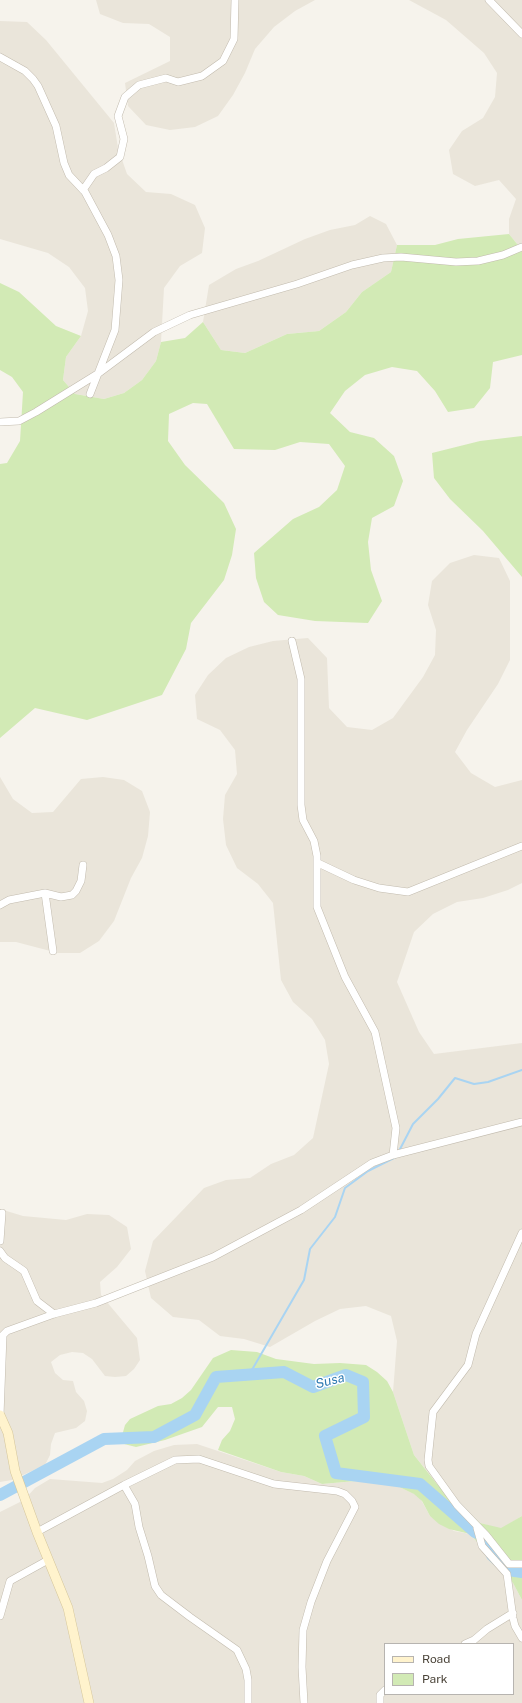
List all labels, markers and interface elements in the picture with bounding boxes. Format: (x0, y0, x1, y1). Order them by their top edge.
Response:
water label: Susa (314, 1370, 346, 1392)
legend (384, 1643, 514, 1695)
text: Road (422, 1652, 450, 1666)
text: Park (422, 1672, 448, 1686)

